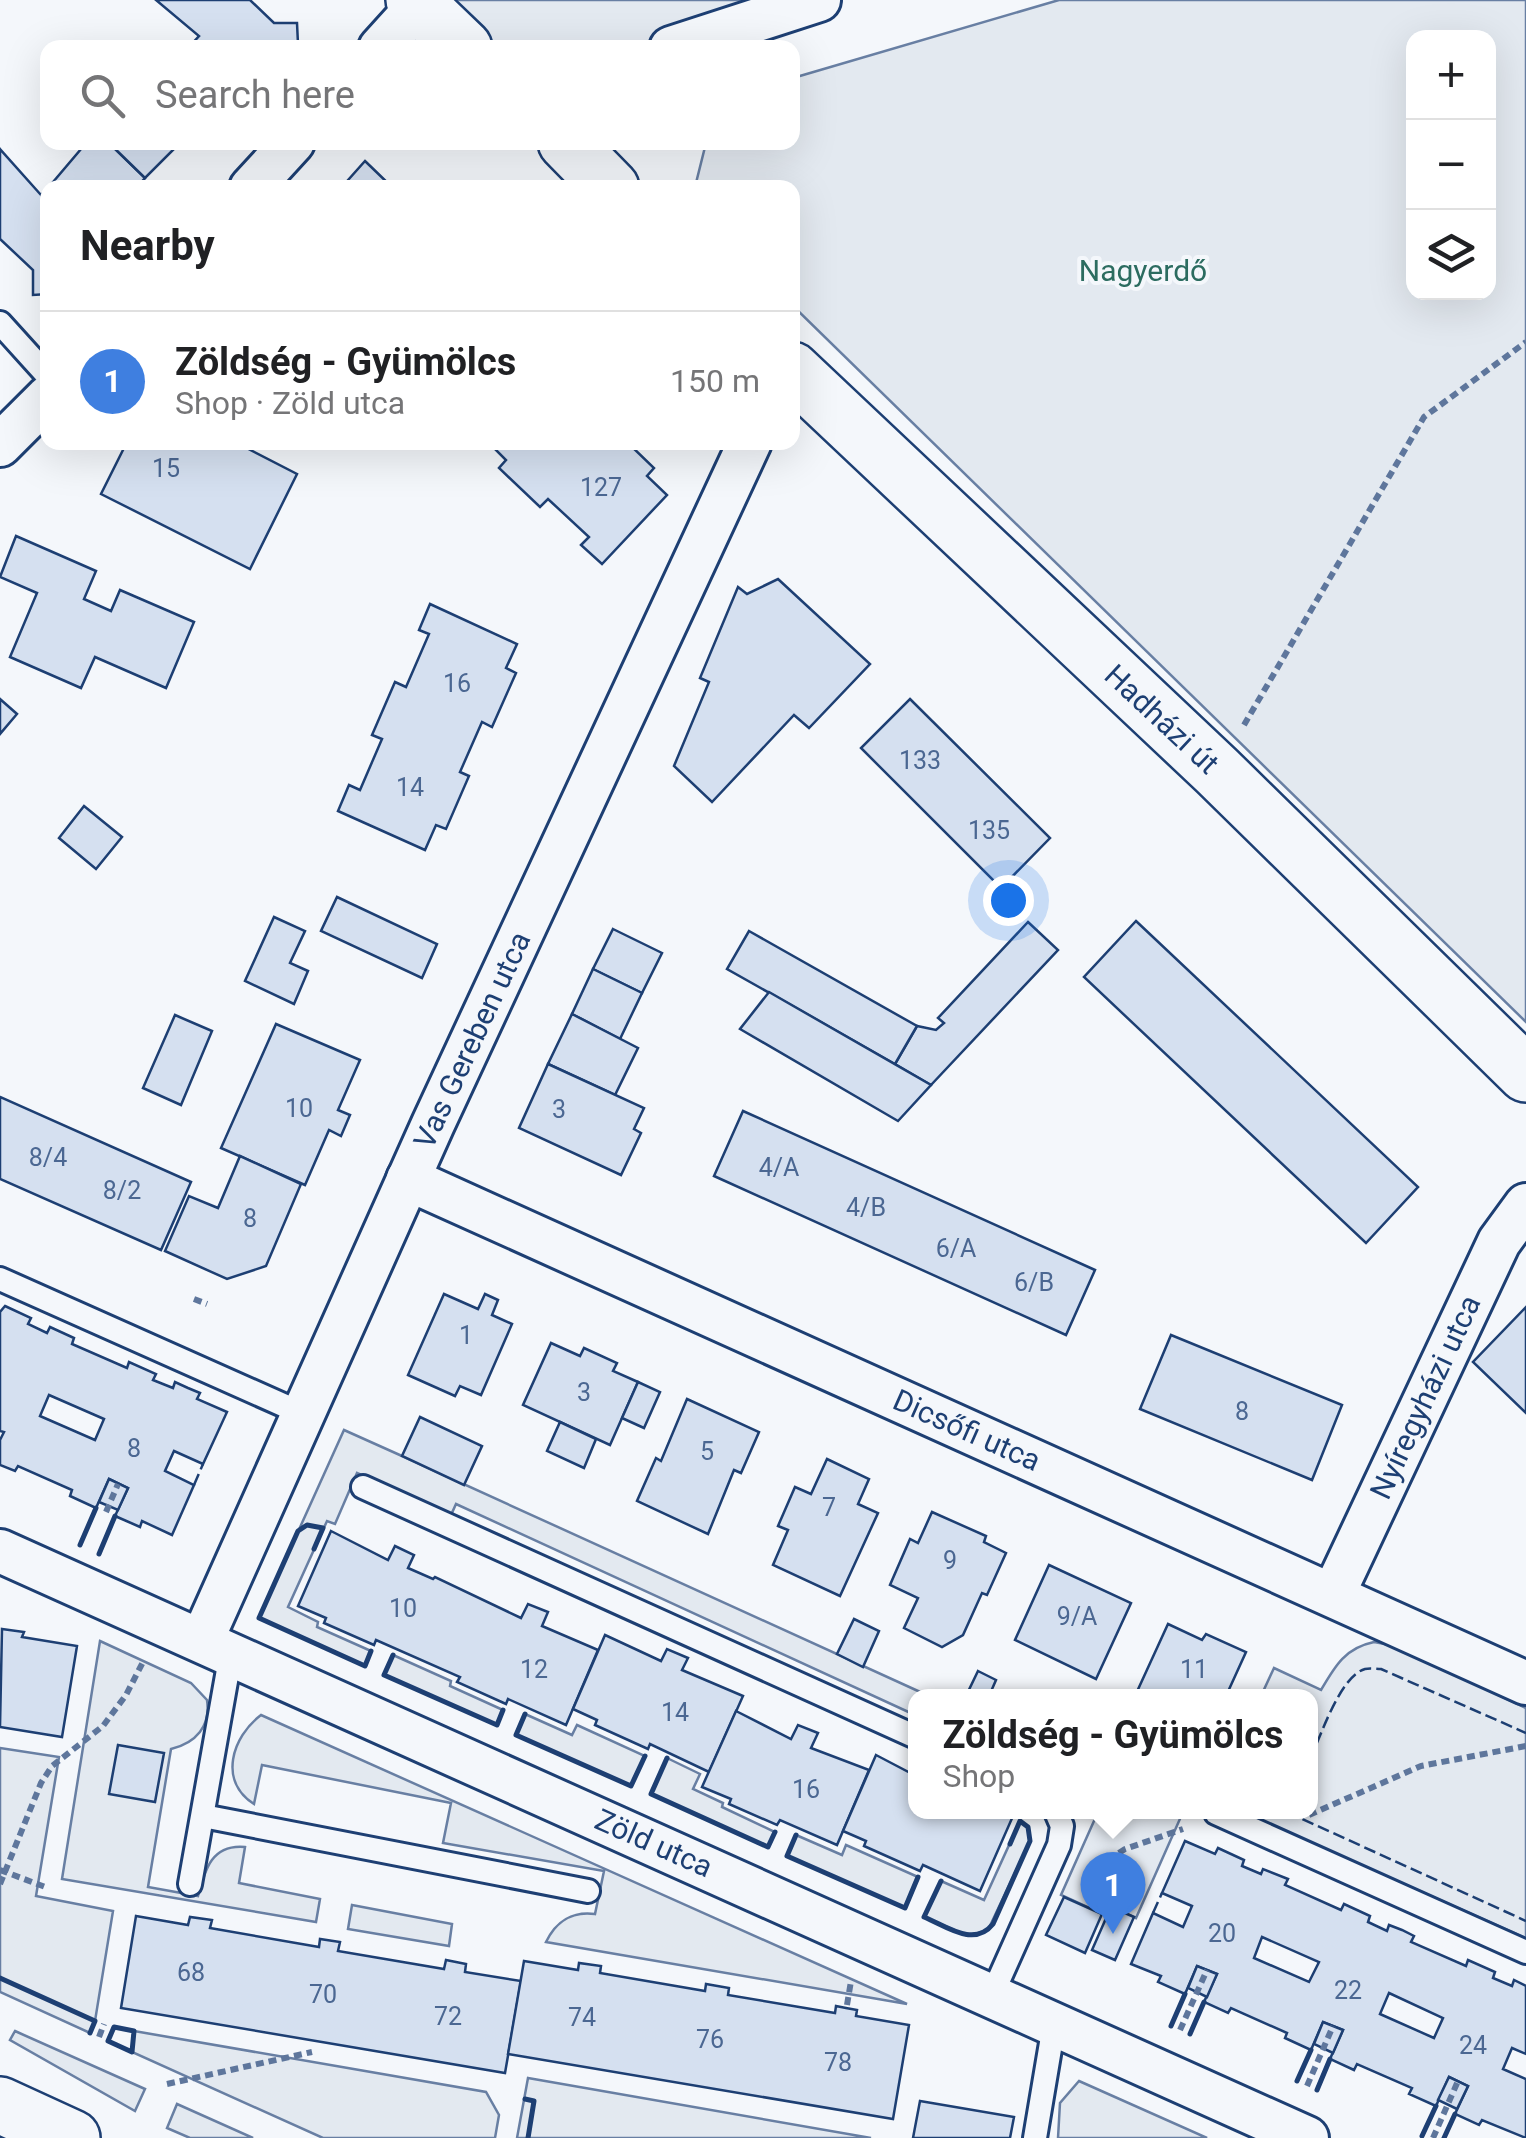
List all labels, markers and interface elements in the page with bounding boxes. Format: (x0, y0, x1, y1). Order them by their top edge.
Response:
map controls (1406, 30, 1496, 300)
button: + (1406, 30, 1496, 120)
search box (40, 40, 800, 150)
icon: search (75, 68, 130, 123)
text: Search here (155, 73, 355, 117)
button: − (1406, 120, 1496, 210)
button: layers (1406, 210, 1496, 300)
text: Nearby (80, 221, 215, 270)
park label: Nagyerdő (1079, 253, 1207, 288)
text: Zöldség - Gyümölcs (175, 340, 516, 384)
text: 1 (103, 362, 122, 400)
text: 150 m (670, 362, 760, 400)
text: Shop · Zöld utca (175, 384, 405, 422)
house number: 15 (152, 454, 180, 483)
house number: 127 (580, 473, 622, 502)
street label: Hadházi út (1098, 657, 1226, 781)
house number: 16 (443, 669, 471, 698)
house number: 133 (899, 746, 941, 775)
house number: 14 (396, 773, 424, 802)
house number: 135 (968, 816, 1010, 845)
your location (983, 875, 1034, 926)
street label: Vas Gereben utca (406, 926, 538, 1154)
house number: 10 (285, 1094, 313, 1123)
house number: 3 (552, 1095, 566, 1124)
house number: 8/4 (29, 1143, 67, 1172)
house number: 4/A (759, 1153, 799, 1182)
house number: 8/2 (103, 1176, 141, 1205)
house number: 4/B (846, 1193, 886, 1222)
house number: 8 (243, 1204, 257, 1233)
house number: 6/A (936, 1234, 976, 1263)
house number: 6/B (1014, 1268, 1054, 1297)
street label: Nyíregyházi utca (1363, 1290, 1487, 1504)
house number: 1 (459, 1321, 473, 1350)
house number: 3 (577, 1378, 591, 1407)
street label: Dicsőfi utca (888, 1382, 1046, 1478)
house number: 8 (1235, 1397, 1249, 1426)
house number: 8 (127, 1434, 141, 1463)
house number: 5 (700, 1437, 714, 1466)
house number: 7 (822, 1493, 836, 1522)
house number: 9 (943, 1546, 957, 1575)
house number: 10 (389, 1594, 417, 1623)
house number: 9/A (1057, 1602, 1097, 1631)
house number: 12 (520, 1655, 548, 1684)
house number: 11 (1180, 1655, 1208, 1684)
popup (908, 1689, 1318, 1819)
house number: 14 (661, 1698, 689, 1727)
text: Zöldség - Gyümölcs (942, 1713, 1284, 1757)
text: Shop (942, 1757, 1015, 1795)
house number: 16 (792, 1775, 820, 1804)
street label: Zöld utca (590, 1802, 718, 1884)
pin: 1 (1080, 1852, 1146, 1934)
house number: 20 (1208, 1919, 1236, 1948)
house number: 68 (177, 1958, 205, 1987)
house number: 22 (1334, 1976, 1362, 2005)
house number: 70 (309, 1980, 337, 2009)
house number: 72 (434, 2002, 462, 2031)
house number: 74 (568, 2003, 596, 2032)
house number: 76 (696, 2025, 724, 2054)
house number: 24 (1459, 2031, 1487, 2060)
house number: 78 (824, 2048, 852, 2077)

